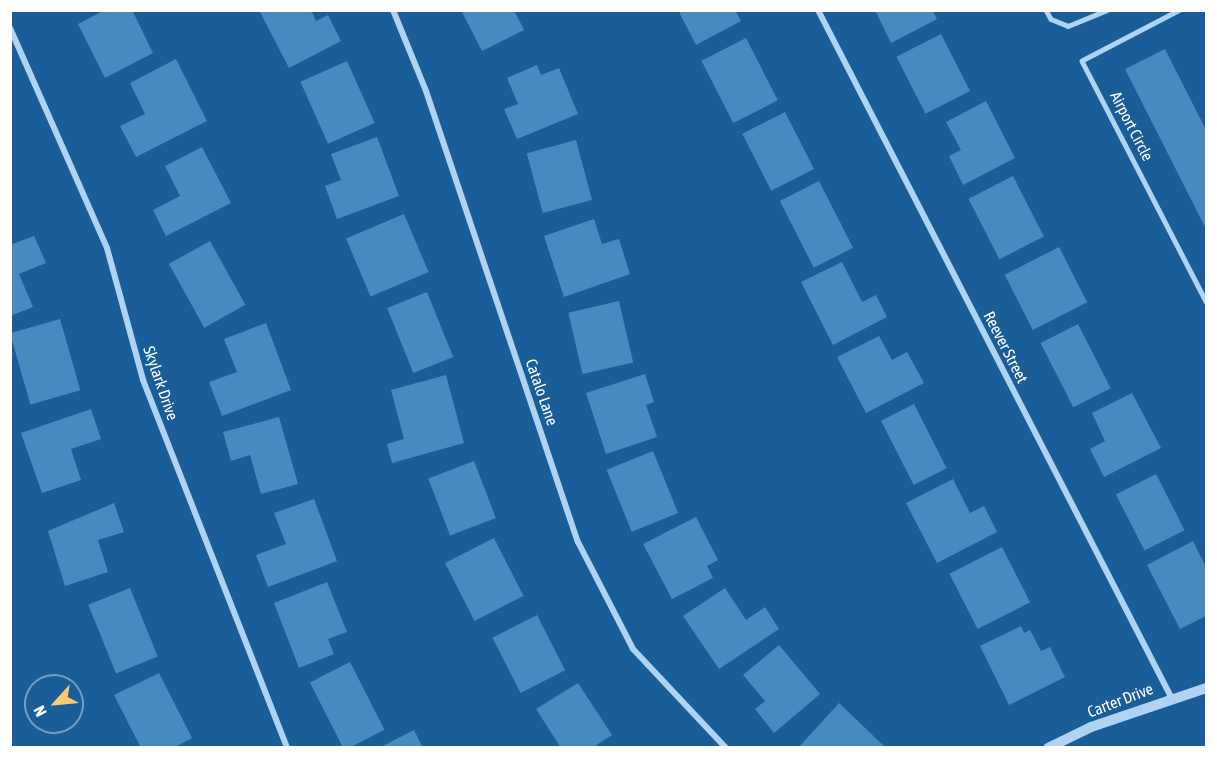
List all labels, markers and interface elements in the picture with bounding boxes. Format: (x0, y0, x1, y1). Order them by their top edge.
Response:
street label: Airport Circle (1106, 88, 1158, 164)
street label: Reever Street (980, 308, 1032, 386)
street label: Skylark Drive (139, 343, 183, 423)
street label: Catalo Lane (522, 356, 562, 428)
north arrow (24, 674, 84, 734)
street label: Carter Drive (1084, 679, 1156, 721)
text: N (30, 703, 50, 720)

